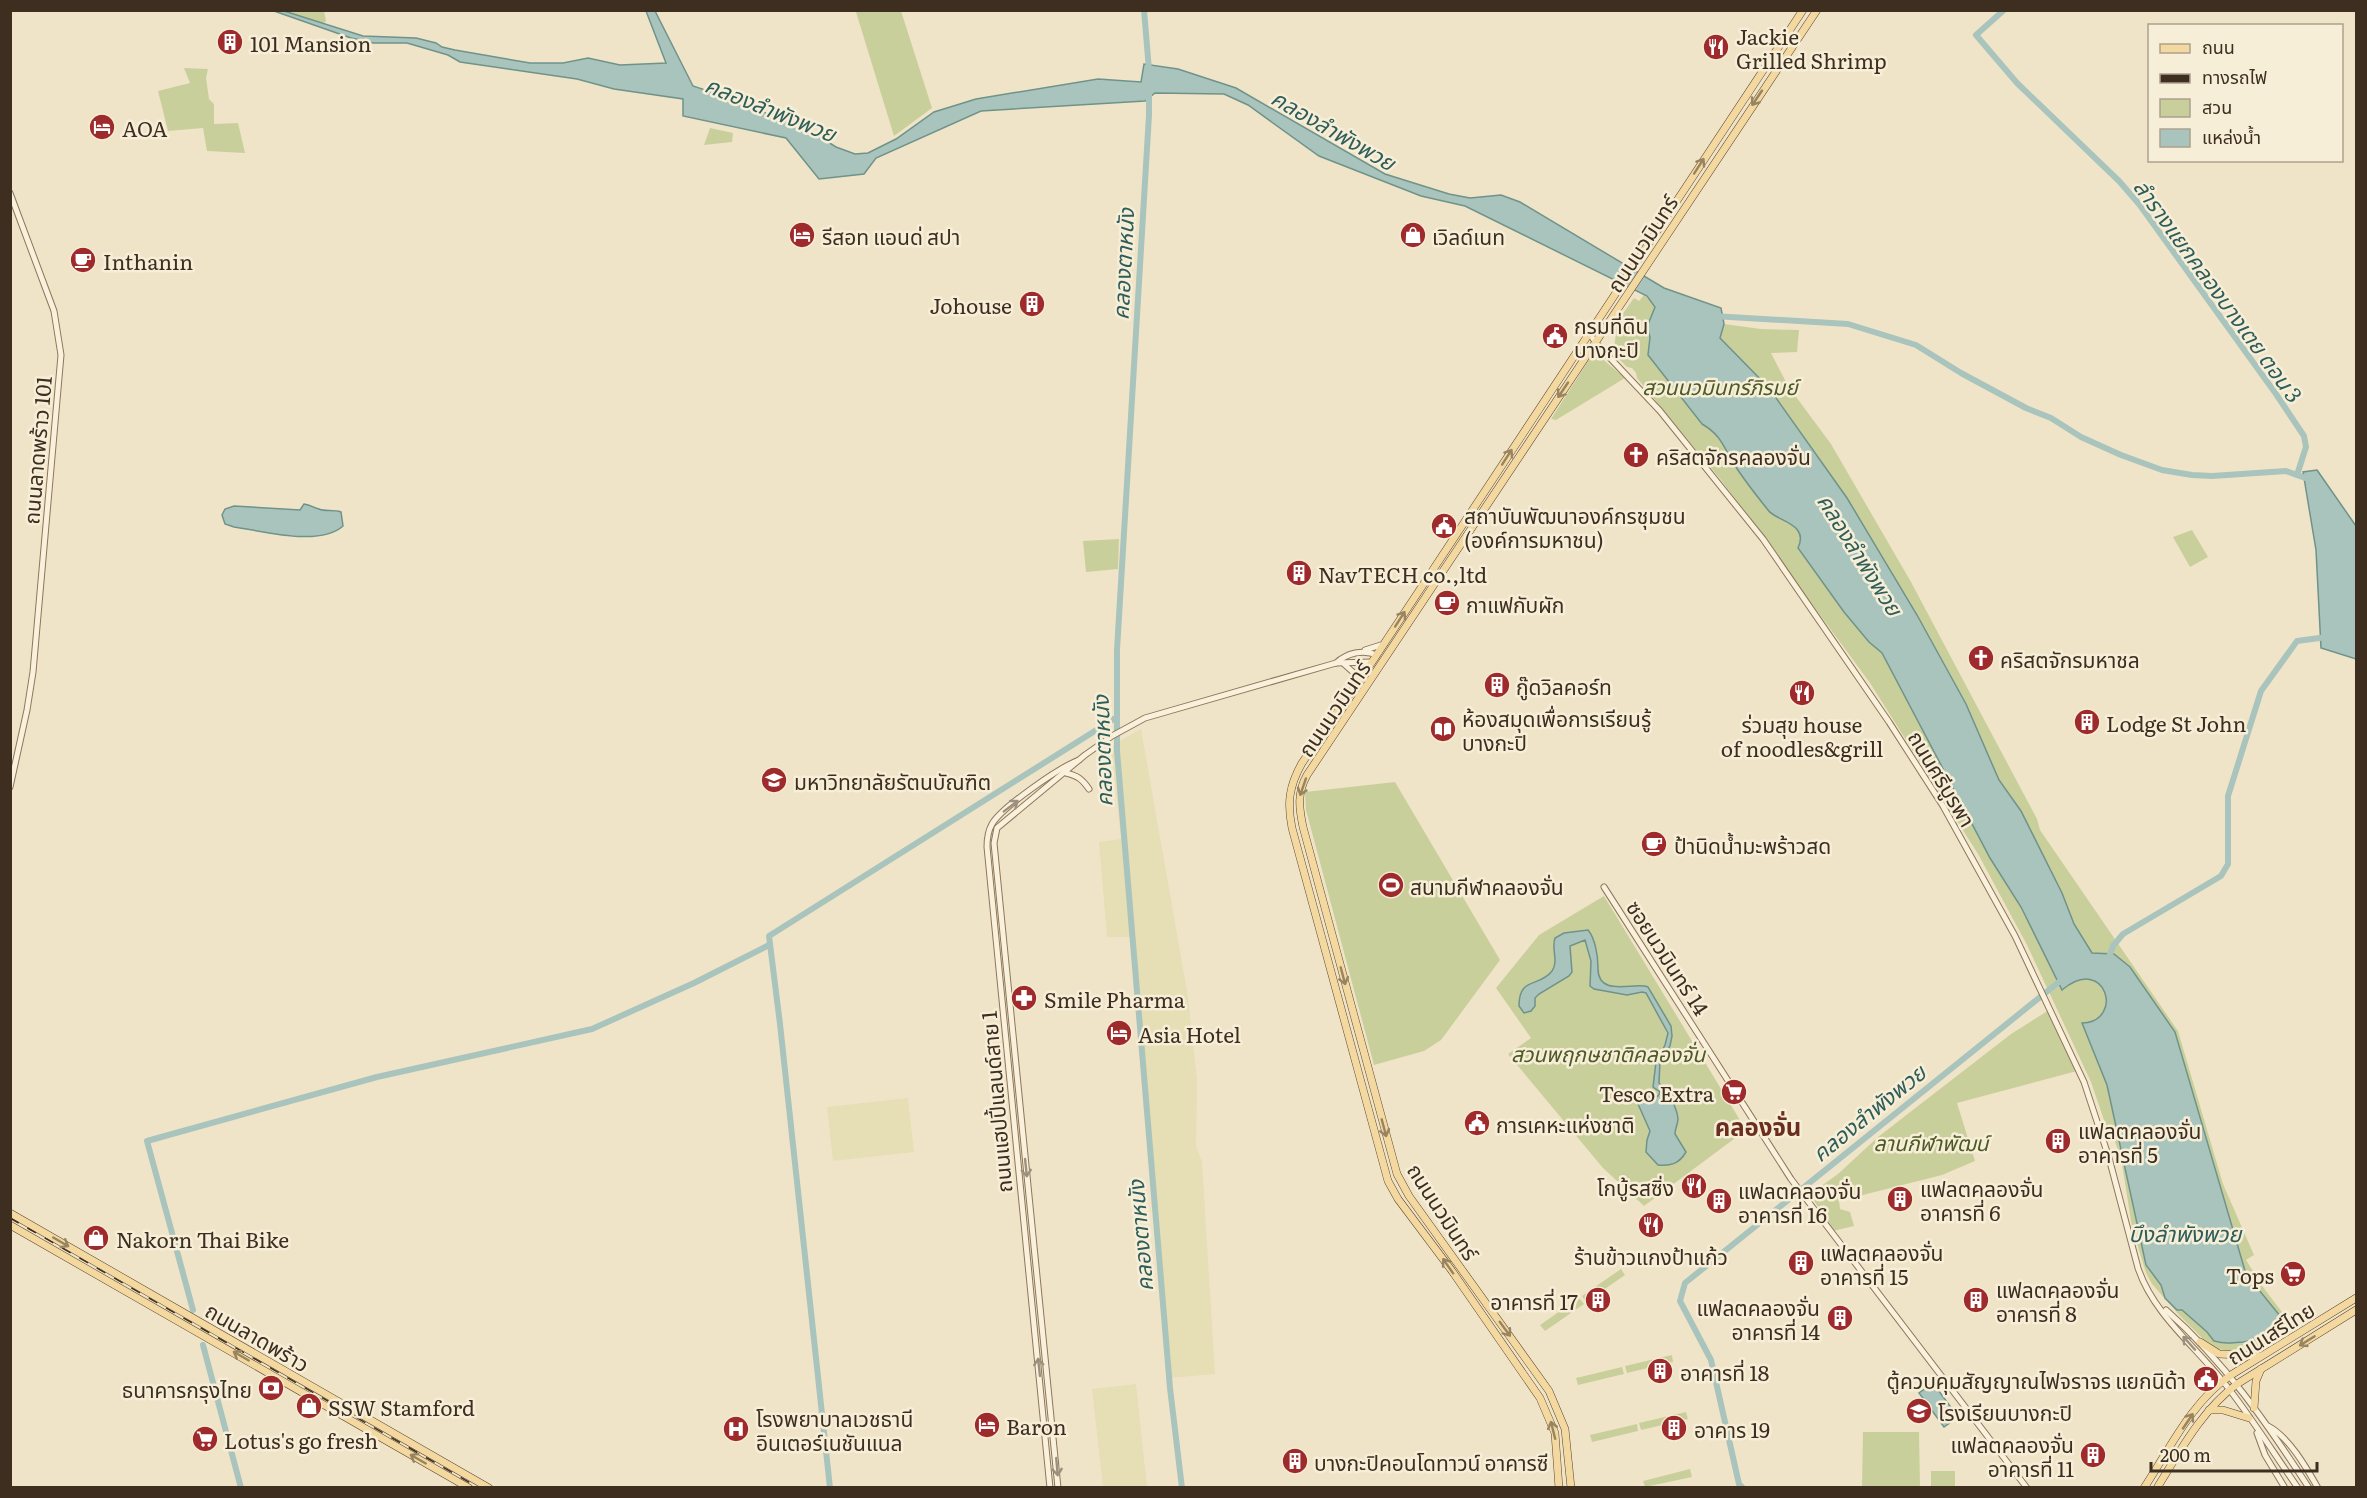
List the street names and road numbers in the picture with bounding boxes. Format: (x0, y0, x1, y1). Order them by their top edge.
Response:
street label: ถนนนวมินทร์ (1598, 187, 1685, 298)
street label: ถนนลาดพร้าว 101 (14, 374, 58, 526)
street label: ถนนนวมินทร์ (1289, 653, 1377, 762)
street label: ถนนศรีบูรพา (1902, 724, 1984, 832)
street label: ซอยนวมินทร์ 14 (1620, 893, 1718, 1021)
street label: ถนนแฮปปี้แลนด์สาย 1 (972, 1009, 1018, 1194)
street label: ถนนนวมินทร์ (1401, 1156, 1488, 1267)
street label: ถนนเสรีไทย (2220, 1293, 2320, 1371)
street label: ถนนลาดพร้าว (200, 1294, 316, 1378)

